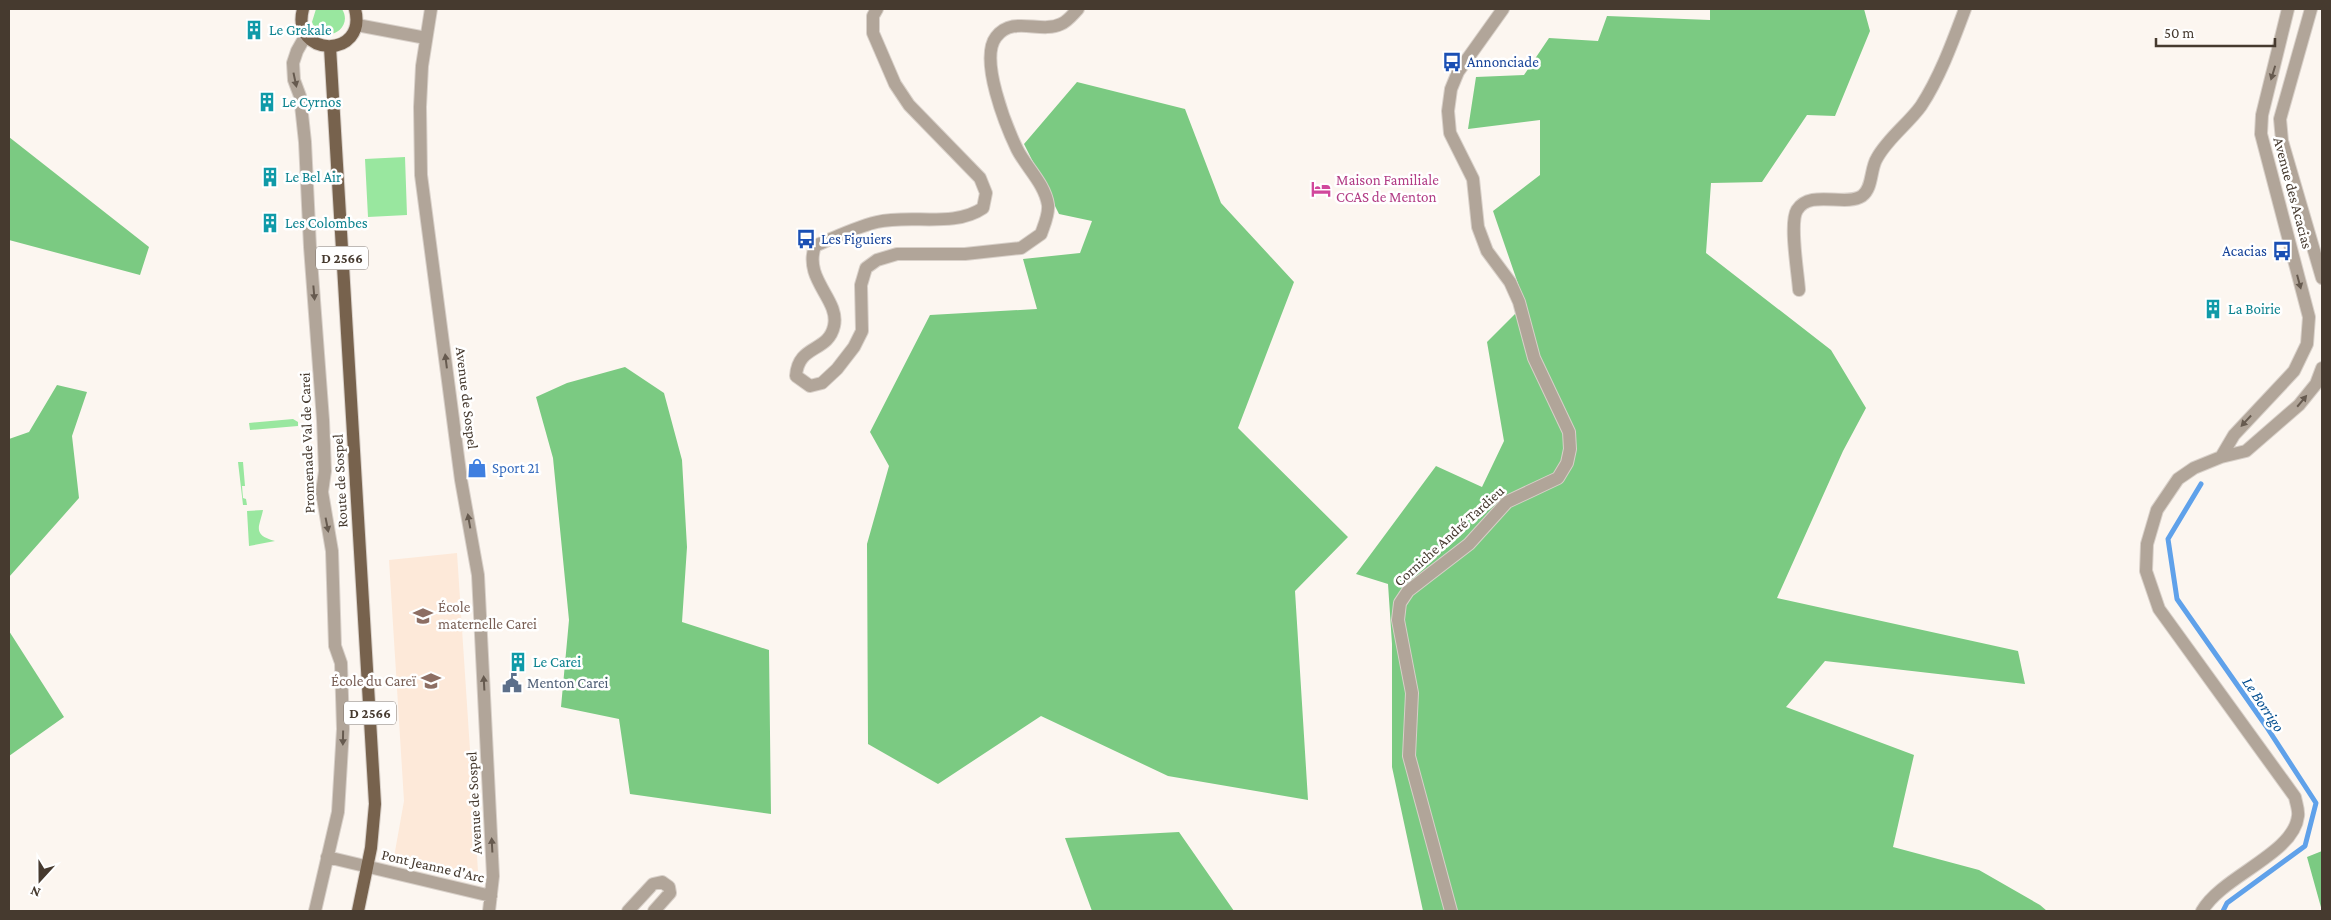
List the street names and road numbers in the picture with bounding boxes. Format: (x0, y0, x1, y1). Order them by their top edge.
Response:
street label: Avenue des Acacias (2270, 135, 2316, 251)
road number: D 2566 (316, 247, 368, 270)
street label: Avenue de Sospel (452, 346, 481, 450)
street label: Promenade Val de Carei (297, 372, 317, 514)
street label: Route de Sospel (330, 434, 351, 528)
street label: Corniche André Tardieu (1391, 483, 1507, 589)
road number: D 2566 (344, 701, 396, 724)
street label: Avenue de Sospel (463, 751, 486, 855)
street label: Pont Jeanne d'Arc (380, 846, 487, 887)

